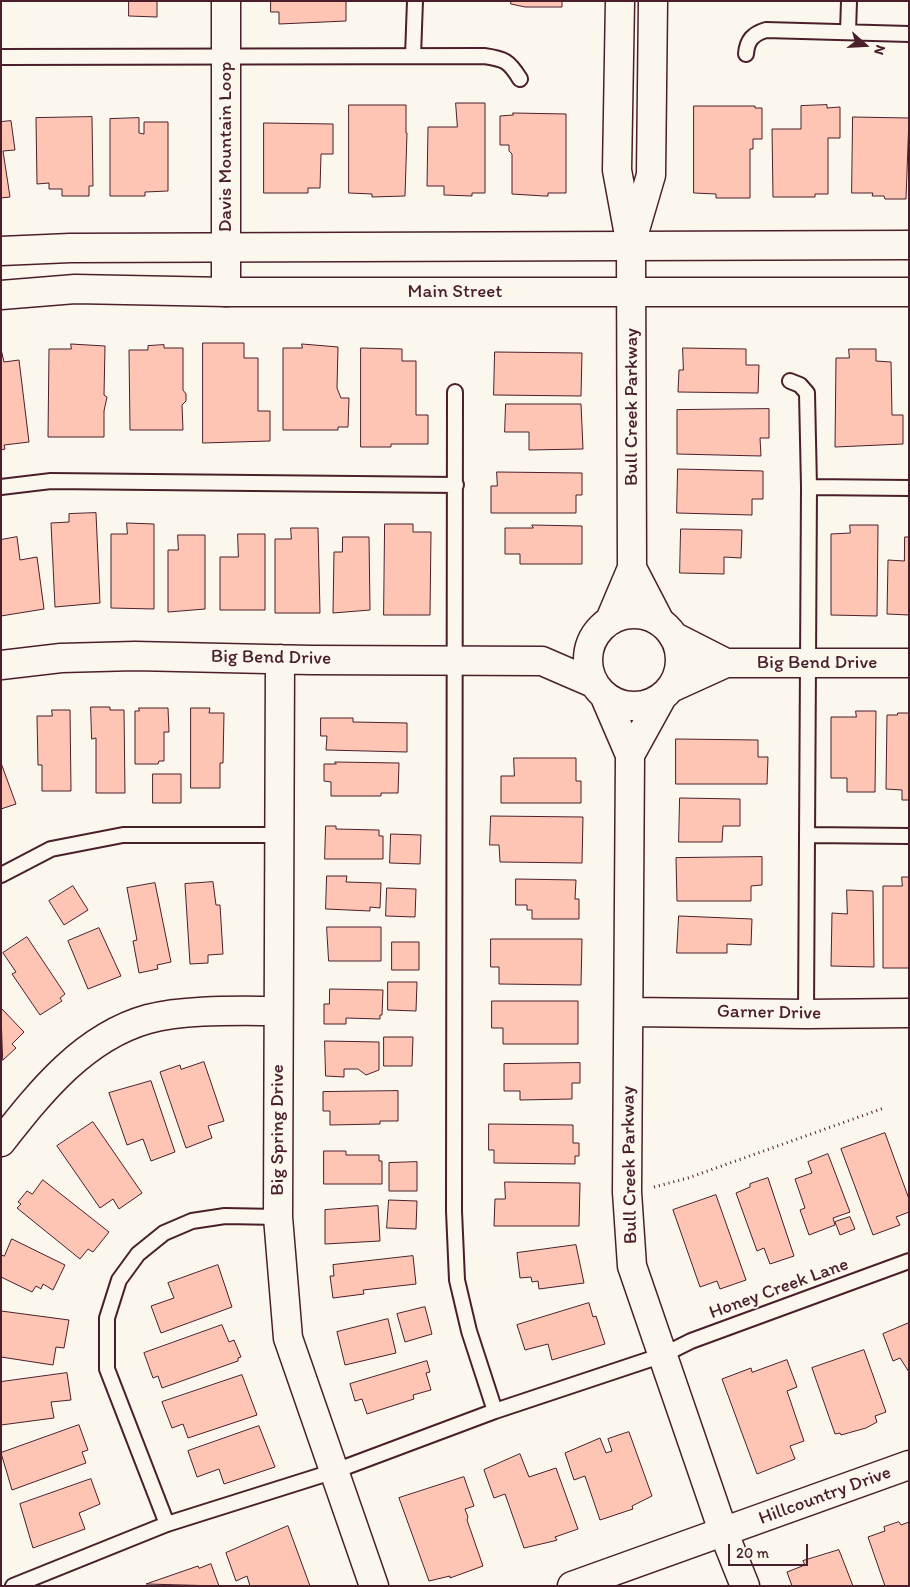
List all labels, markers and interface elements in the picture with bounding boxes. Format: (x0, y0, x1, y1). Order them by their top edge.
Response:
north arrow (840, 20, 890, 70)
text: N (870, 43, 889, 57)
street label: Davis Mountain Loop (215, 62, 237, 232)
street label: Main Street (408, 281, 502, 303)
street label: Bull Creek Parkway (621, 328, 643, 486)
street label: Big Bend Drive (211, 646, 331, 670)
street label: Big Bend Drive (757, 652, 877, 674)
street label: Garner Drive (717, 1001, 821, 1025)
street label: Big Spring Drive (267, 1064, 289, 1196)
street label: Bull Creek Parkway (617, 1086, 643, 1244)
street label: Honey Creek Lane (706, 1253, 852, 1325)
street label: Hillcountry Drive (756, 1461, 894, 1531)
scale bar (730, 1534, 810, 1566)
text: 20 m (736, 1544, 769, 1562)

